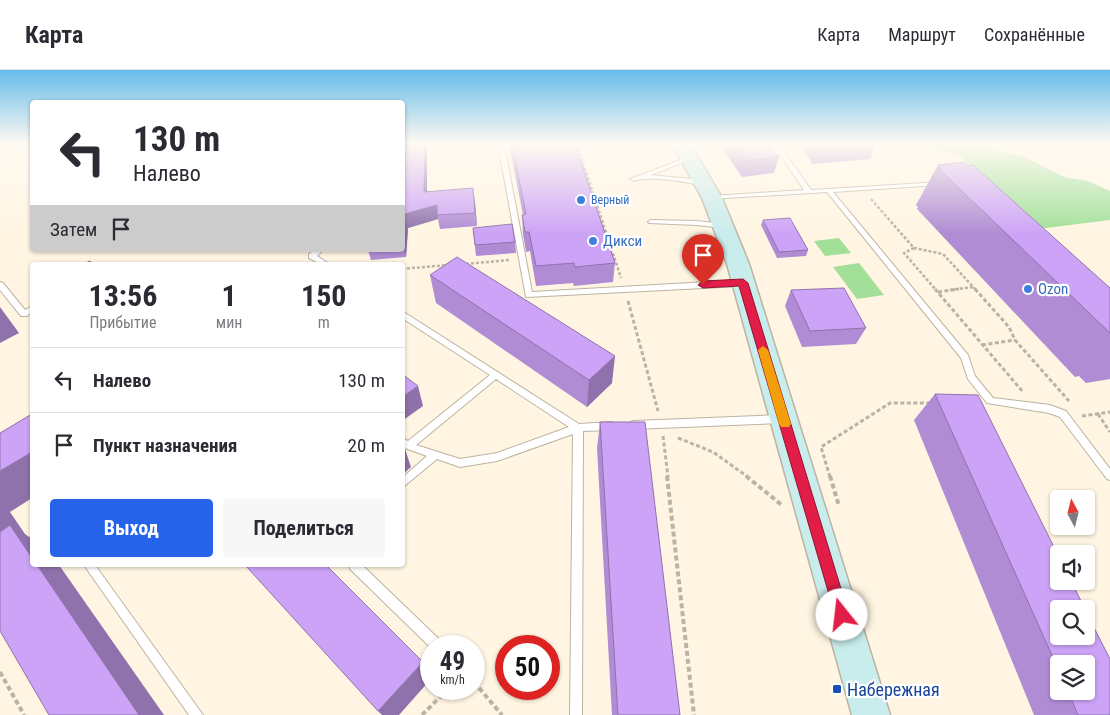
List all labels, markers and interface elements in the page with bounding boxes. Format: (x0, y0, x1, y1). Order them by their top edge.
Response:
text: Карта (25, 21, 83, 49)
text: Карта (817, 24, 860, 45)
text: Маршрут (888, 24, 956, 45)
text: Сохранённые (984, 24, 1085, 45)
text: 130 m (133, 119, 220, 160)
icon: left (50, 120, 115, 185)
text: Налево (133, 161, 201, 186)
place label: Верный (591, 193, 629, 207)
marker: Верный (575, 194, 587, 206)
icon: arrive (107, 215, 135, 243)
text: Затем (50, 218, 97, 241)
place label: Дикси (603, 232, 642, 250)
pin (682, 234, 724, 285)
marker: Дикси (587, 235, 599, 247)
icon: arrive (689, 241, 717, 269)
text: 13:56 (89, 278, 157, 313)
text: 1 (222, 278, 237, 313)
text: 150 (301, 278, 346, 313)
place label: Ozon (1038, 280, 1068, 298)
marker: Ozon (1022, 283, 1034, 295)
text: Прибытие (89, 313, 156, 332)
text: мин (216, 313, 242, 332)
text: m (318, 313, 330, 332)
icon: left (50, 366, 78, 394)
text: Налево (93, 369, 151, 392)
text: 130 m (338, 369, 385, 392)
icon: arrive (50, 431, 78, 459)
text: Пункт назначения (93, 434, 237, 457)
text: 20 m (348, 434, 385, 457)
north arrow (1050, 490, 1095, 535)
map controls (1050, 490, 1095, 700)
button: Выход (50, 499, 213, 557)
button: Поделиться (223, 499, 385, 557)
button: sound (1050, 545, 1095, 590)
position arrow (815, 588, 867, 640)
button: search (1050, 600, 1095, 645)
speed limit sign: 50 (495, 635, 560, 700)
text: 49 (440, 647, 465, 676)
button: layers (1050, 655, 1095, 700)
text: km/h (440, 673, 465, 687)
place label: Набережная (847, 679, 940, 700)
marker: Набережная (831, 683, 843, 695)

